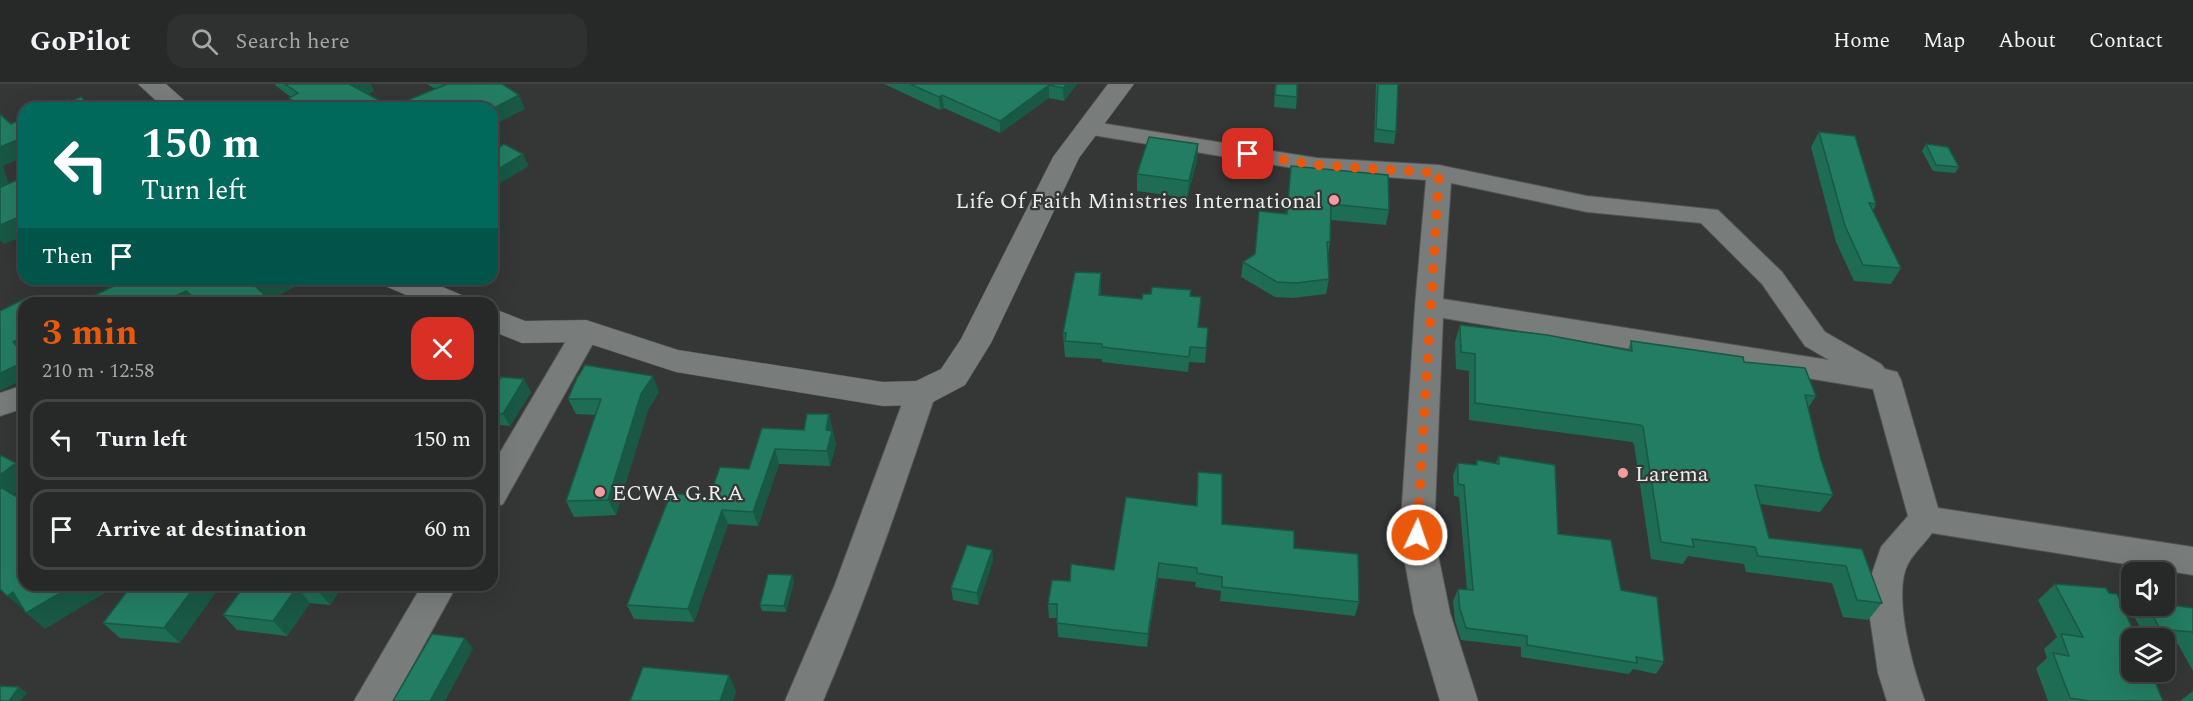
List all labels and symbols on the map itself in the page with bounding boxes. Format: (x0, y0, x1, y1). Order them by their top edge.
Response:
pin (1222, 128, 1273, 179)
place label: Life Of Faith Ministries International (955, 185, 1322, 218)
marker: Life Of Faith Ministries International (1327, 193, 1341, 207)
place label: Larema (1635, 458, 1709, 491)
marker: Larema (1616, 466, 1630, 480)
place label: ECWA G.R.A (612, 477, 744, 510)
marker: ECWA G.R.A (593, 485, 607, 499)
position arrow (1385, 503, 1449, 567)

